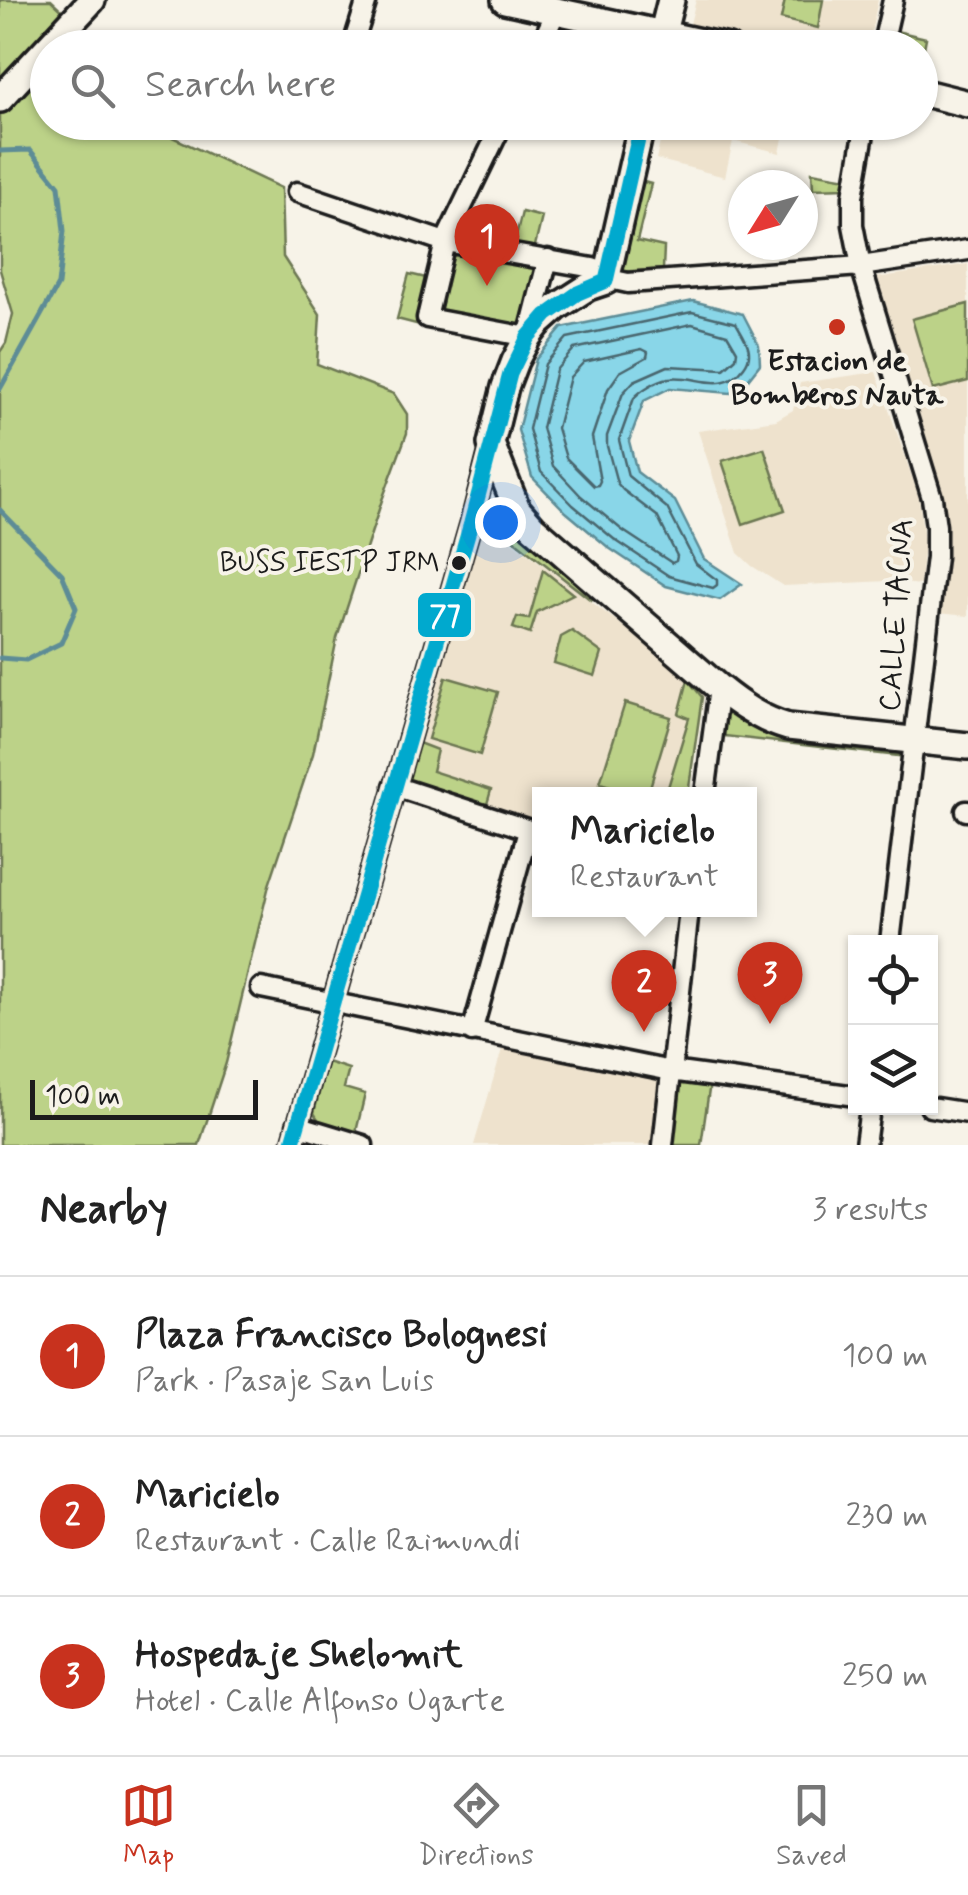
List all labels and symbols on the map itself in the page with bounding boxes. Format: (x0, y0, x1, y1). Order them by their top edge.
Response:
north arrow (728, 170, 818, 260)
pin: 1 (454, 204, 520, 286)
marker: Estacion de Bomberos Nauta (826, 316, 848, 338)
place label: Estacion de Bomberos Nauta (731, 342, 944, 415)
your location (475, 497, 526, 548)
street label: CALLE TACNA (871, 517, 923, 713)
place label: BUSS IESTP JRM (220, 545, 440, 582)
marker: BUSS IESTP JRM (449, 553, 469, 573)
line badge: 77 (416, 591, 473, 639)
text: 77 (429, 599, 461, 636)
pin: 3 (738, 942, 802, 1024)
pin: 2 (612, 950, 676, 1032)
scale bar (30, 1075, 258, 1120)

